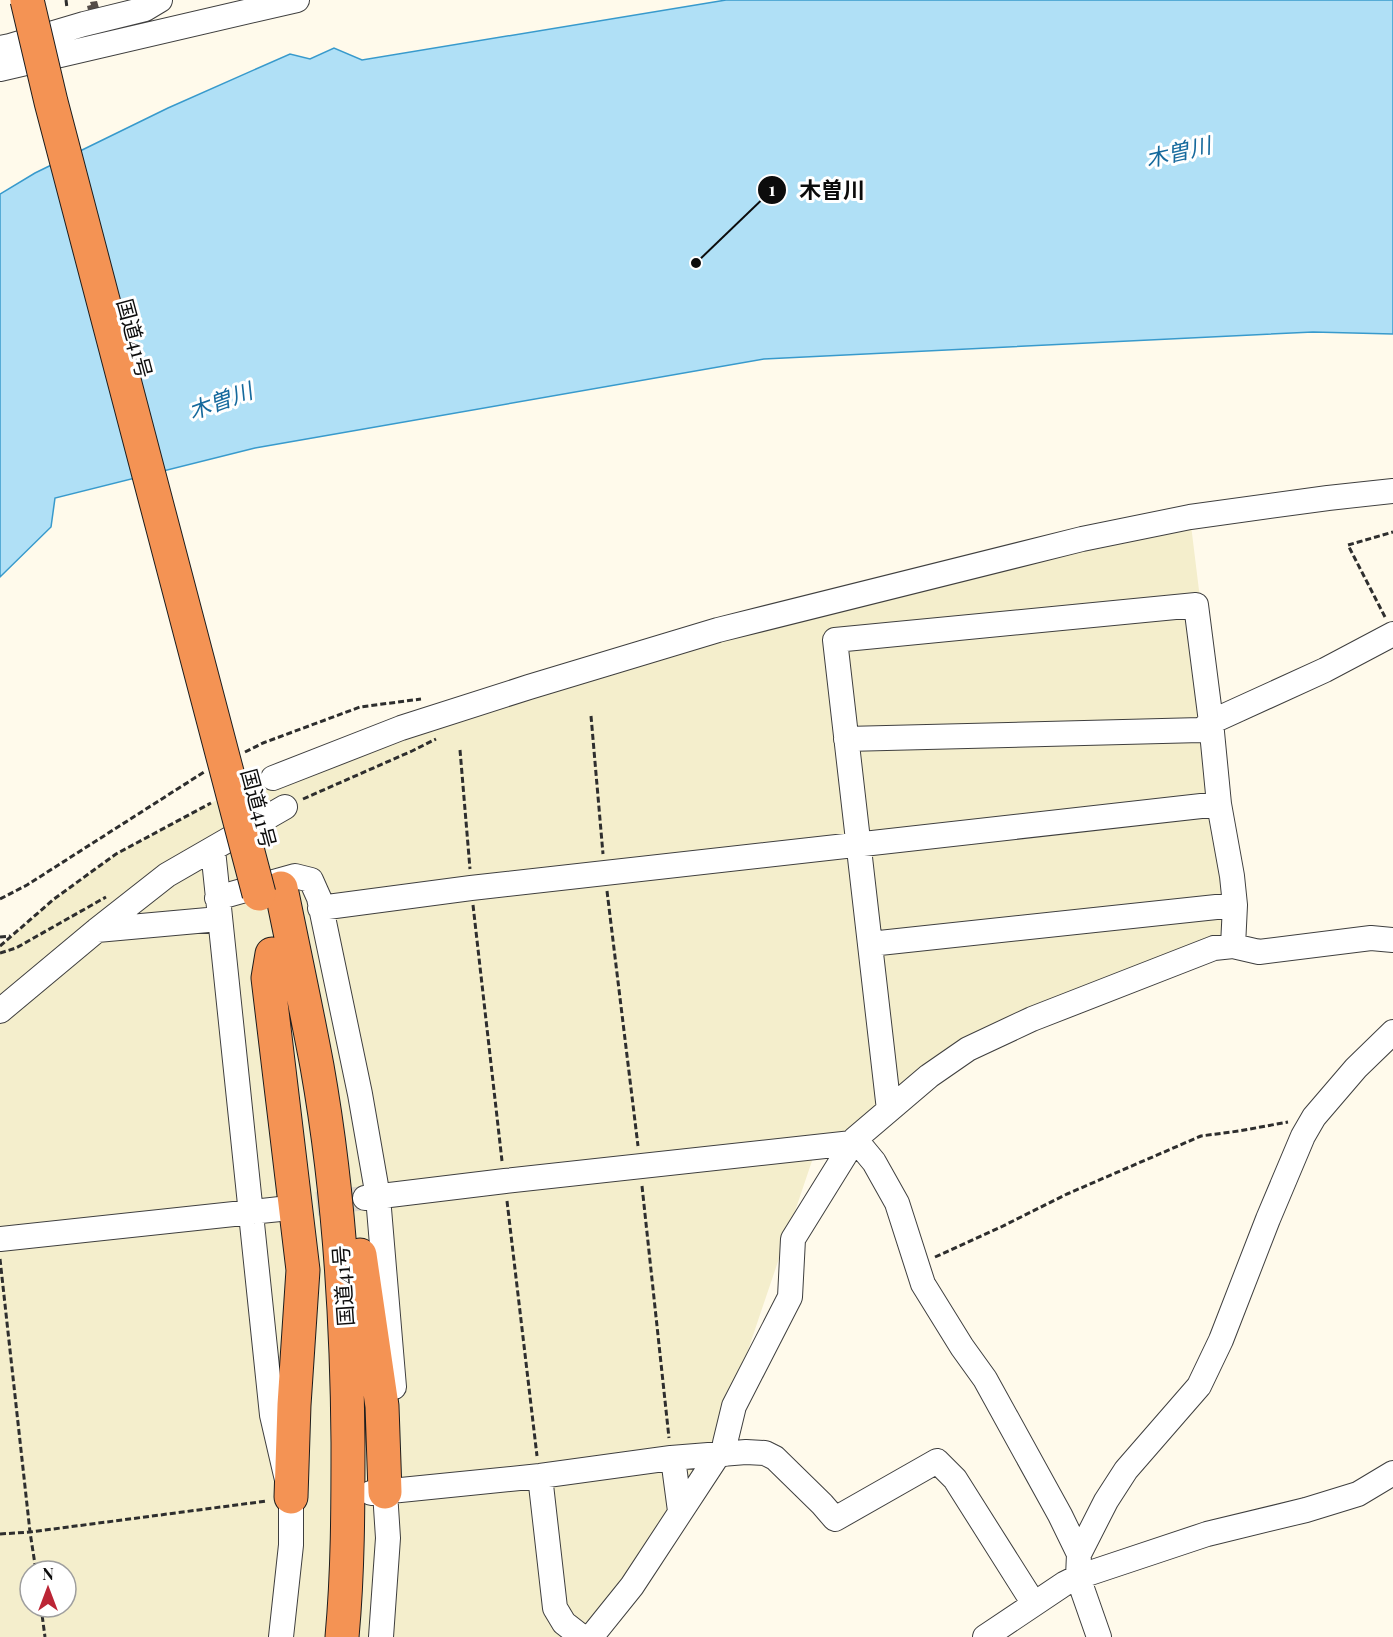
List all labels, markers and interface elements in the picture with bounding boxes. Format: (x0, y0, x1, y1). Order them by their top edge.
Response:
water label: 木曽川 (1142, 129, 1215, 173)
callout: 木曽川 (757, 170, 877, 210)
text: 木曽川 (799, 174, 865, 204)
text: 1 (769, 177, 776, 201)
street label: 国道41号 (112, 295, 160, 381)
water label: 木曽川 (184, 374, 258, 425)
street label: 国道41号 (236, 765, 284, 851)
street label: 国道41号 (325, 1245, 359, 1327)
north arrow (18, 1559, 78, 1619)
text: N (42, 1563, 54, 1584)

